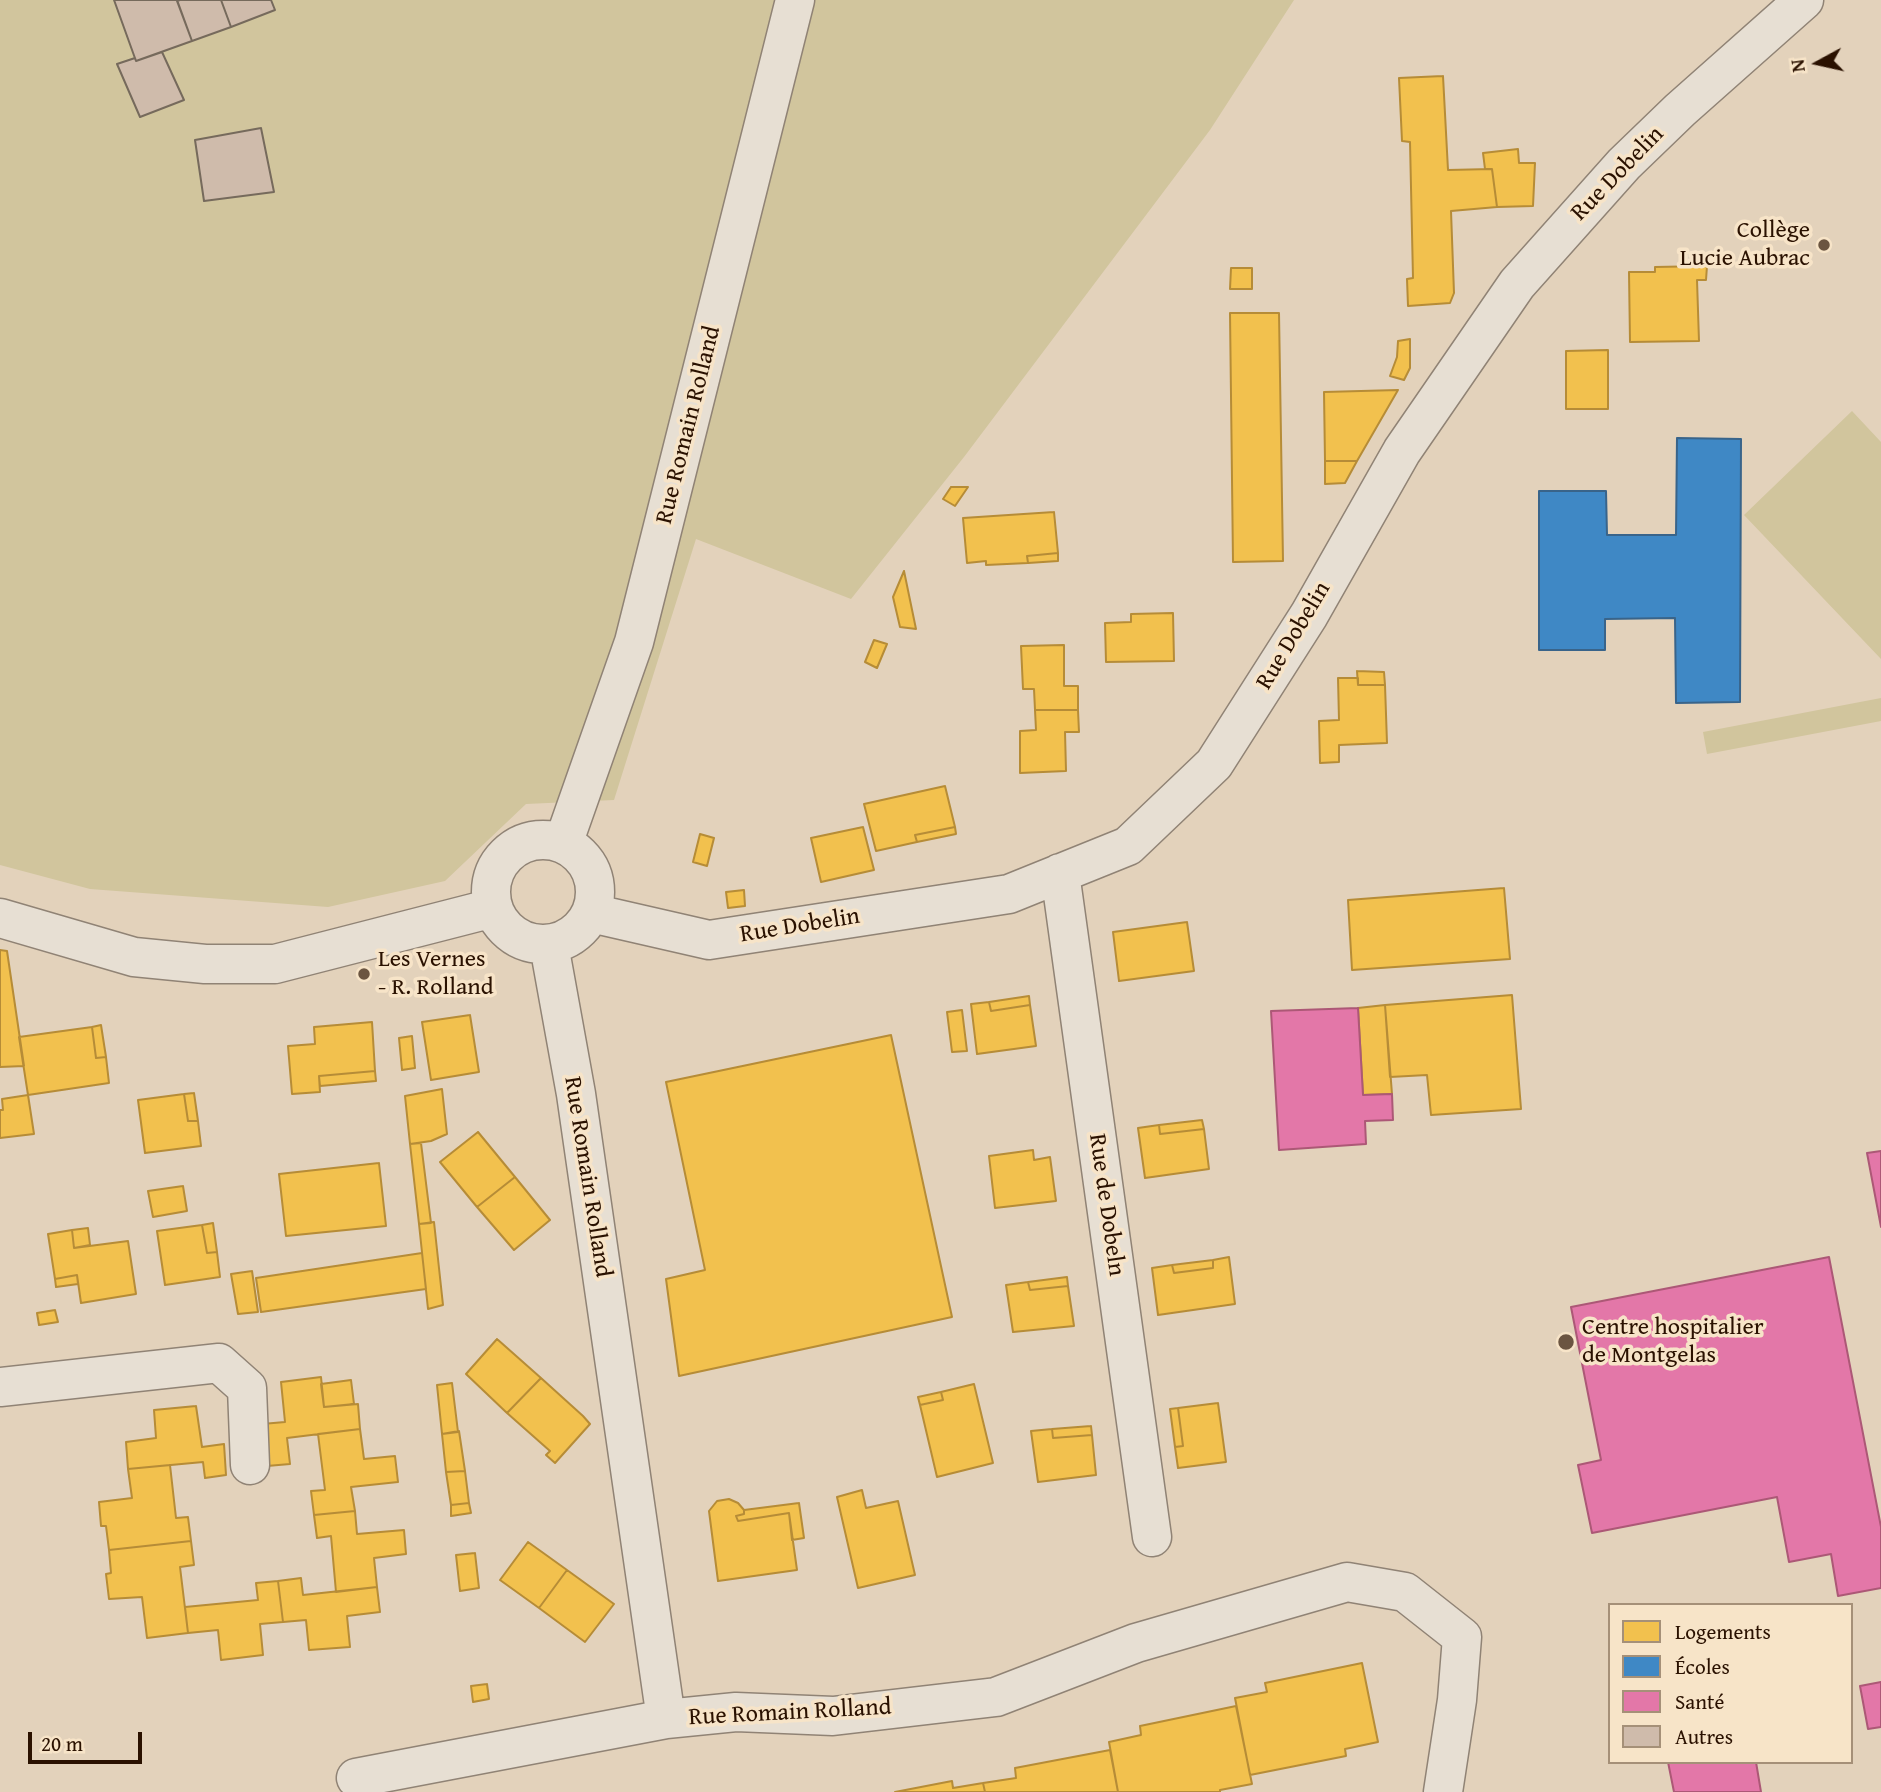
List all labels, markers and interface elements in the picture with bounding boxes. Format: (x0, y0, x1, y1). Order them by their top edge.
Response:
north arrow (1783, 28, 1853, 98)
text: N (1782, 58, 1812, 74)
street label: Rue Dobelin (1566, 121, 1670, 227)
place label: Collège Lucie Aubrac (1680, 217, 1810, 273)
marker: Collège Lucie Aubrac (1816, 237, 1832, 253)
street label: Rue Romain Rolland (650, 323, 728, 527)
street label: Rue Dobelin (1251, 577, 1337, 695)
street label: Rue Dobelin (738, 902, 862, 950)
place label: Les Vernes - R. Rolland (378, 946, 494, 1002)
marker: Les Vernes - R. Rolland (356, 966, 372, 982)
street label: Rue Romain Rolland (557, 1074, 617, 1280)
street label: Rue de Dobeln (1082, 1132, 1130, 1278)
place label: Centre hospitalier de Montgelas (1582, 1314, 1764, 1370)
marker: Centre hospitalier de Montgelas (1556, 1332, 1576, 1352)
legend (1608, 1603, 1853, 1764)
text: Logements (1675, 1616, 1771, 1647)
text: Écoles (1675, 1651, 1730, 1682)
text: Santé (1675, 1686, 1724, 1717)
street label: Rue Romain Rolland (688, 1693, 892, 1733)
scale bar (32, 1718, 145, 1762)
text: Autres (1675, 1721, 1733, 1752)
text: 20 m (41, 1728, 83, 1759)

